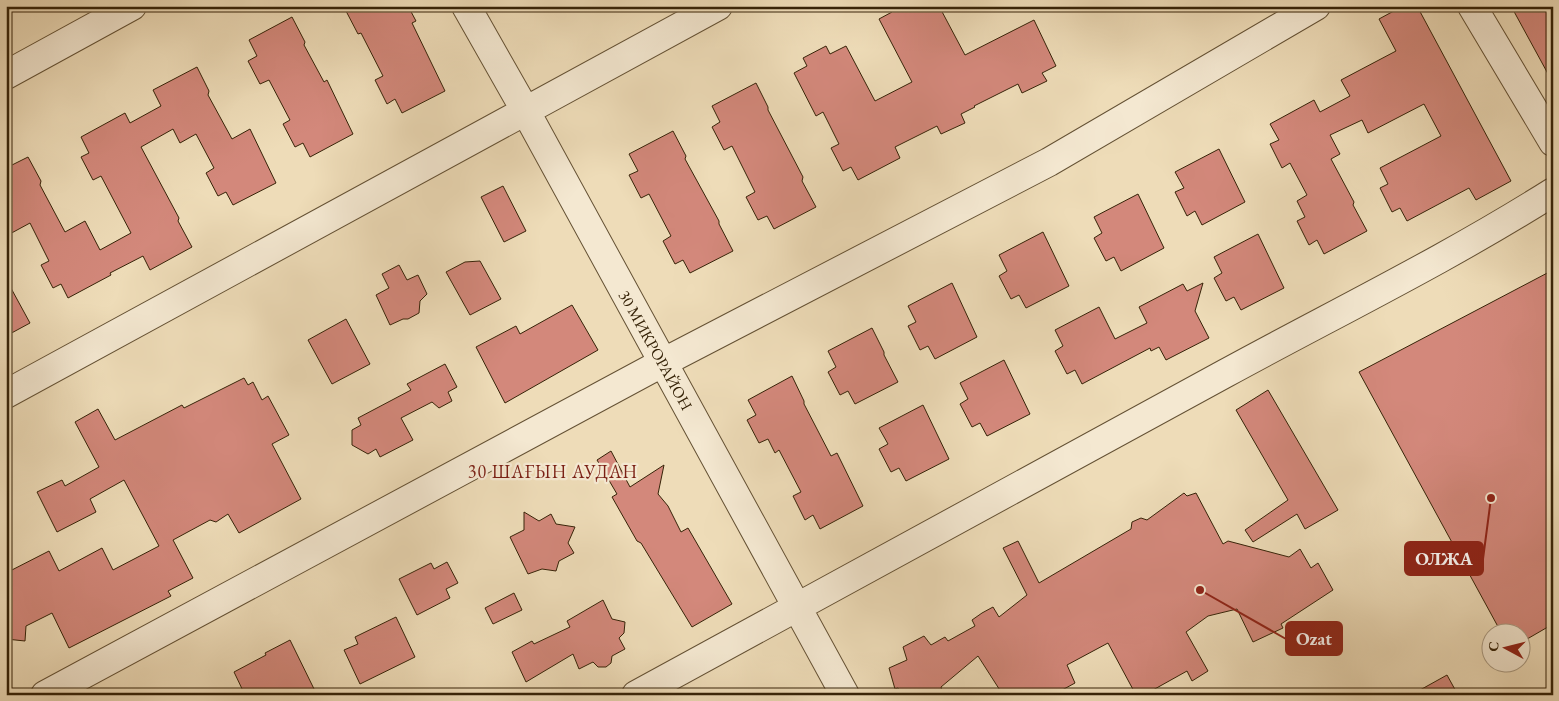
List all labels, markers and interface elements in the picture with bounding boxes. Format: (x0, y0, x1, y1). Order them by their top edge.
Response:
street label: 30 МИКРОРАЙОН (614, 287, 697, 414)
district label: 30 ШАҒЫН АУДАН (468, 460, 638, 483)
callout: ОЛЖА (1405, 542, 1483, 575)
text: ОЛЖА (1415, 547, 1474, 570)
callout: Ozat (1286, 622, 1342, 655)
north arrow (1482, 624, 1532, 674)
text: Ozat (1296, 627, 1332, 650)
text: С (1484, 640, 1503, 652)

